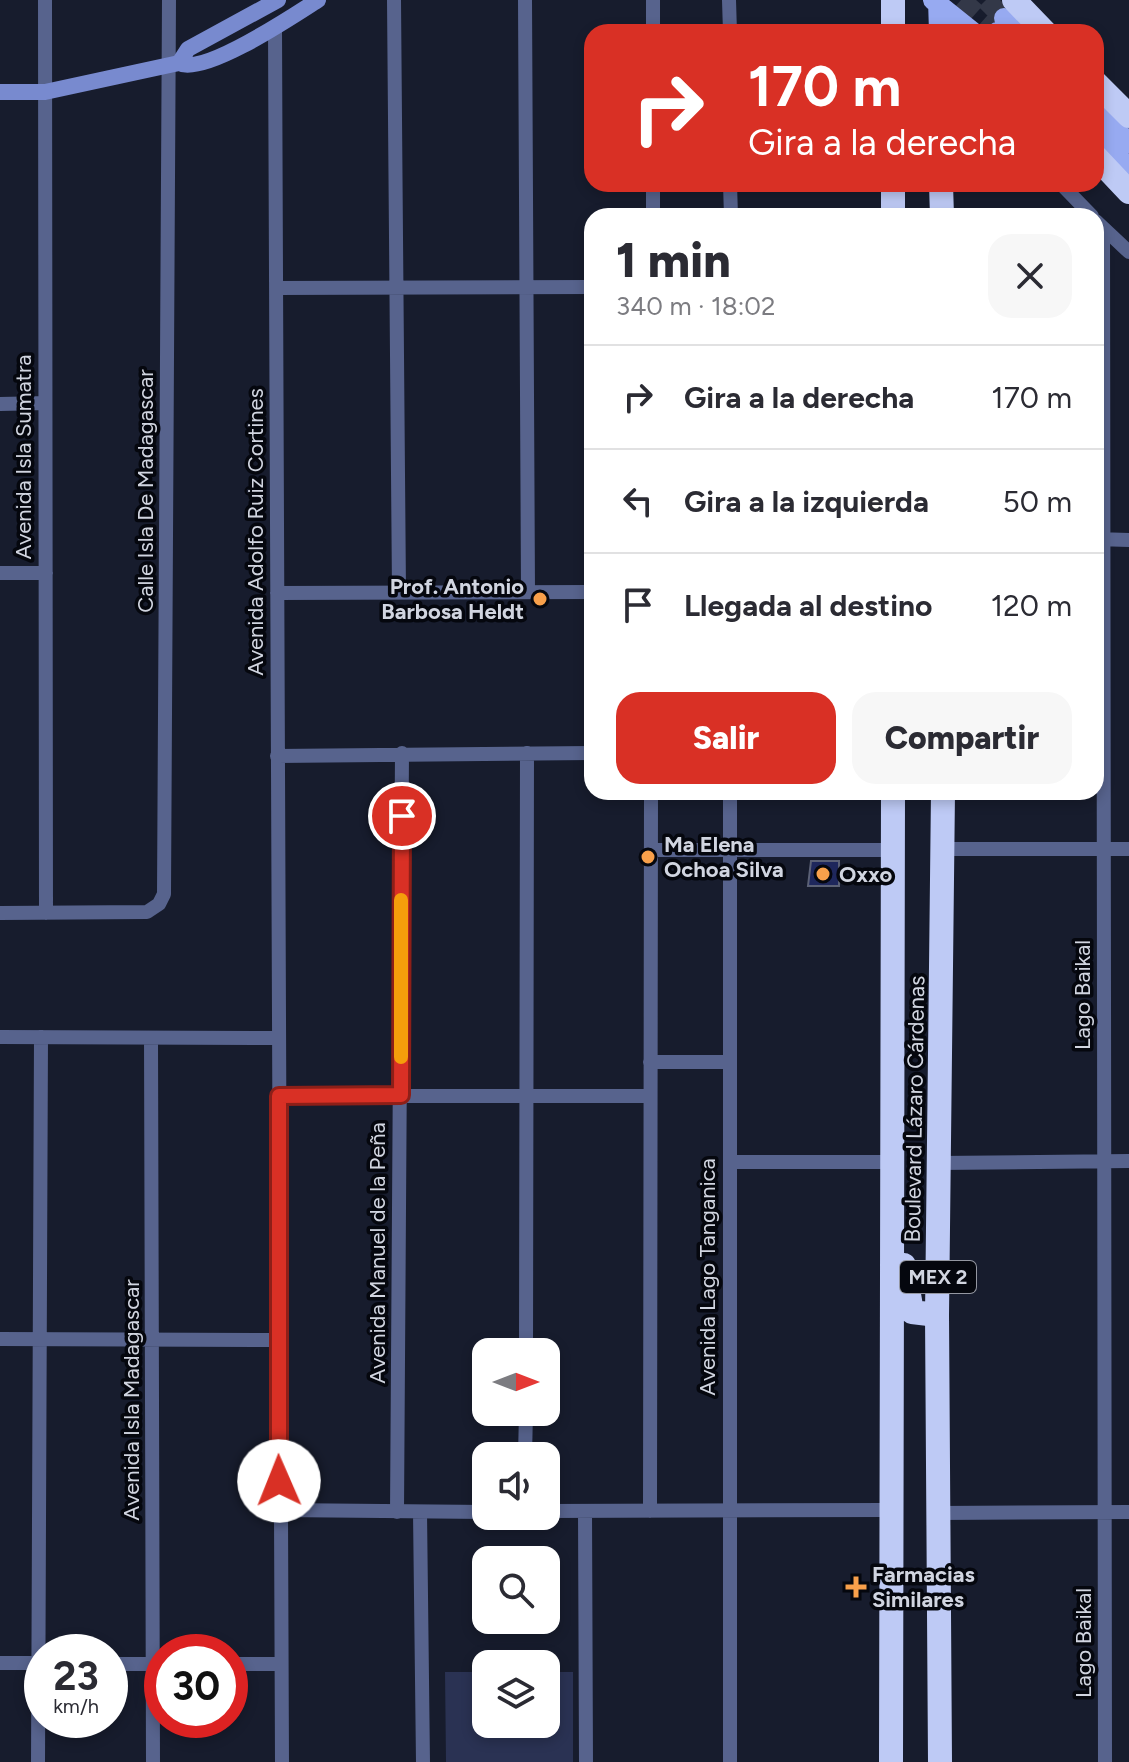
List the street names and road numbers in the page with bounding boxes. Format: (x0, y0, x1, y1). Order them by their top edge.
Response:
street label: Avenida Isla Sumatra (10, 354, 37, 560)
street label: Calle Isla De Madagascar (132, 369, 159, 613)
street label: Avenida Adolfo Ruiz Cortines (242, 388, 269, 676)
street label: Lago Baikal (1069, 940, 1096, 1050)
street label: Boulevard Lázaro Cárdenas (899, 975, 930, 1243)
street label: Avenida Manuel de la Peña (364, 1122, 391, 1384)
street label: Avenida Lago Tanganica (694, 1158, 721, 1396)
road number: MEX 2 (900, 1261, 976, 1293)
street label: Avenida Isla Madagascar (118, 1279, 145, 1521)
street label: Lago Baikal (1070, 1588, 1097, 1698)

